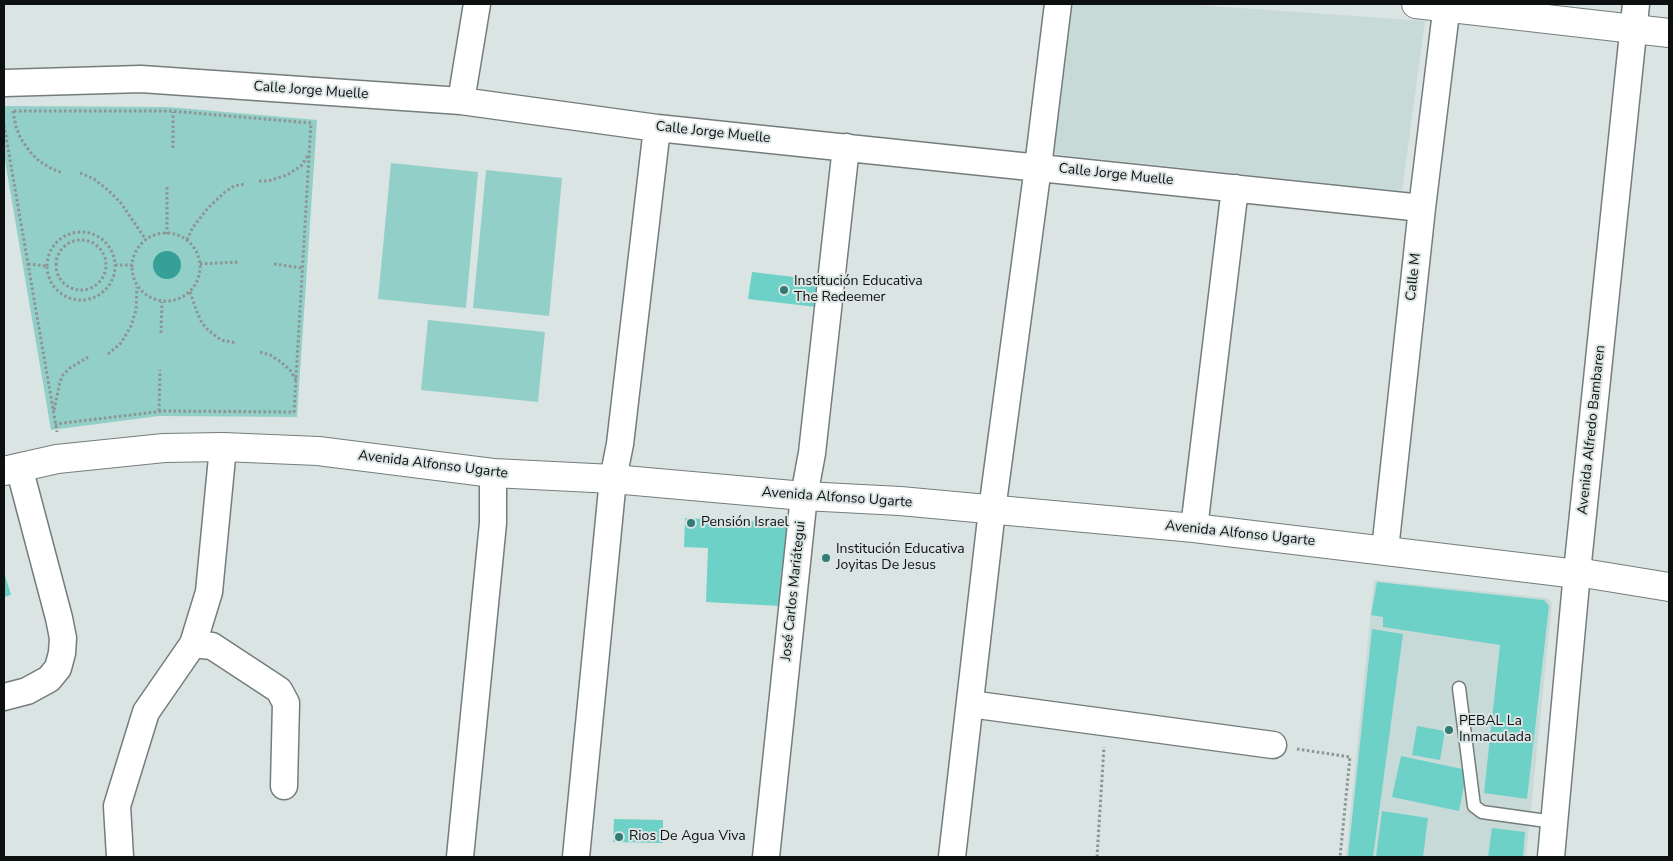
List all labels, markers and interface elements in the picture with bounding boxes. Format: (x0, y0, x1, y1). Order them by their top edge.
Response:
street label: Calle Jorge Muelle (253, 79, 369, 103)
street label: Calle Jorge Muelle (655, 119, 771, 147)
street label: Calle Jorge Muelle (1058, 161, 1174, 189)
street label: Calle M (1403, 252, 1425, 302)
place label: Institución Educativa The Redeemer (794, 274, 923, 306)
marker: Institución Educativa The Redeemer (778, 284, 790, 296)
street label: Avenida Alfredo Bambaren (1575, 344, 1609, 516)
street label: Avenida Alfonso Ugarte (357, 447, 509, 483)
street label: Avenida Alfonso Ugarte (761, 484, 913, 512)
place label: Pensión Israel (701, 515, 789, 531)
marker: Pensión Israel (685, 517, 697, 529)
street label: Avenida Alfonso Ugarte (1164, 518, 1316, 550)
street label: José Carlos Mariátegui (778, 520, 810, 662)
place label: Institución Educativa Joyitas De Jesus (836, 542, 965, 574)
marker: Institución Educativa Joyitas De Jesus (820, 552, 832, 564)
place label: PEBAL La Inmaculada (1459, 714, 1531, 746)
marker: PEBAL La Inmaculada (1443, 724, 1455, 736)
place label: Rios De Agua Viva (629, 829, 746, 845)
marker: Rios De Agua Viva (613, 831, 625, 843)

